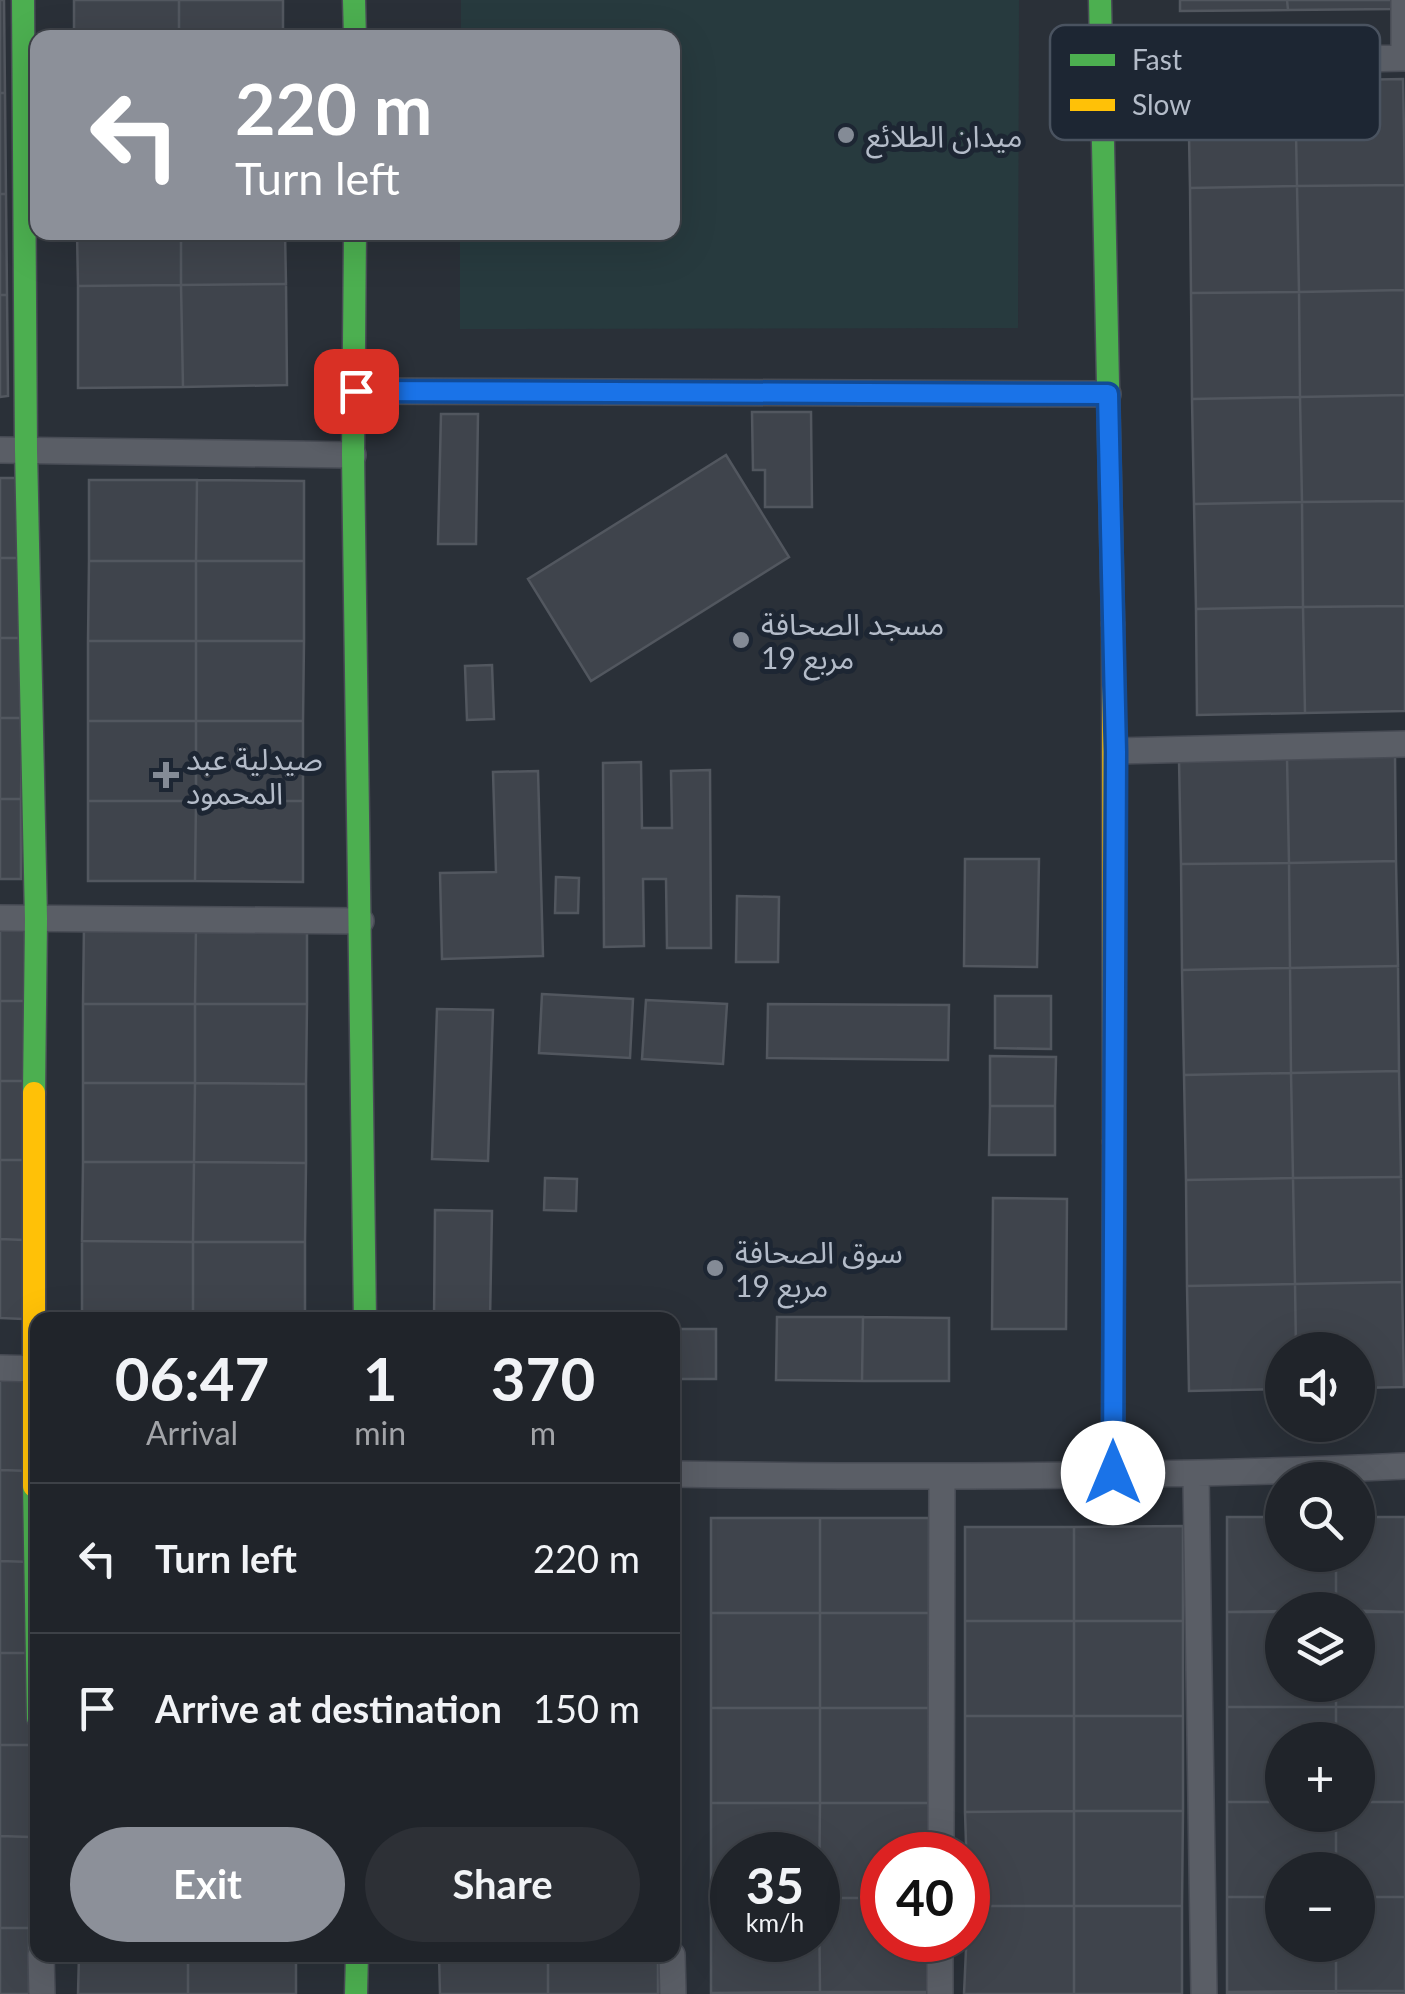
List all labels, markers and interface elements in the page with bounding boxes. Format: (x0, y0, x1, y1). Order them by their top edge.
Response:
legend (1050, 25, 1380, 140)
text: Fast (1132, 42, 1182, 76)
text: 220 m (235, 66, 432, 150)
icon: left (70, 70, 200, 200)
text: Slow (1132, 87, 1191, 121)
place label: ميدان الطلائع (866, 117, 1022, 159)
marker: ميدان الطلائع (835, 124, 857, 146)
text: Turn left (235, 151, 400, 205)
pin (314, 349, 399, 434)
icon: arrive (329, 364, 384, 419)
place label: مسجد الصحافة مربع 19 (761, 605, 944, 681)
marker: مسجد الصحافة مربع 19 (730, 629, 752, 651)
place label: صيدلية عبد المحمود (186, 740, 323, 811)
marker: صيدلية عبد المحمود (155, 764, 177, 786)
place label: سوق الصحافة مربع 19 (735, 1233, 903, 1309)
marker: سوق الصحافة مربع 19 (704, 1257, 726, 1279)
map controls (1265, 1332, 1375, 1962)
button: sound (1265, 1332, 1375, 1442)
text: 06:47 (115, 1342, 269, 1414)
text: 1 (363, 1342, 398, 1414)
text: 370 (491, 1342, 595, 1414)
text: Arrival (146, 1413, 238, 1452)
text: min (354, 1413, 406, 1452)
text: m (530, 1413, 556, 1452)
position arrow (1061, 1421, 1165, 1525)
button: search (1265, 1462, 1375, 1572)
icon: left (70, 1531, 125, 1586)
text: Turn left (155, 1535, 297, 1581)
text: 220 m (533, 1535, 640, 1581)
button: layers (1265, 1592, 1375, 1702)
icon: arrive (70, 1681, 125, 1736)
text: Arrive at destination (155, 1685, 502, 1731)
text: 150 m (533, 1685, 640, 1731)
button: + (1265, 1722, 1375, 1832)
button: Exit (70, 1827, 345, 1942)
button: Share (365, 1827, 640, 1942)
speed limit sign: 40 (860, 1832, 990, 1962)
button: − (1265, 1852, 1375, 1962)
text: 35 (746, 1855, 804, 1915)
text: km/h (746, 1907, 804, 1937)

